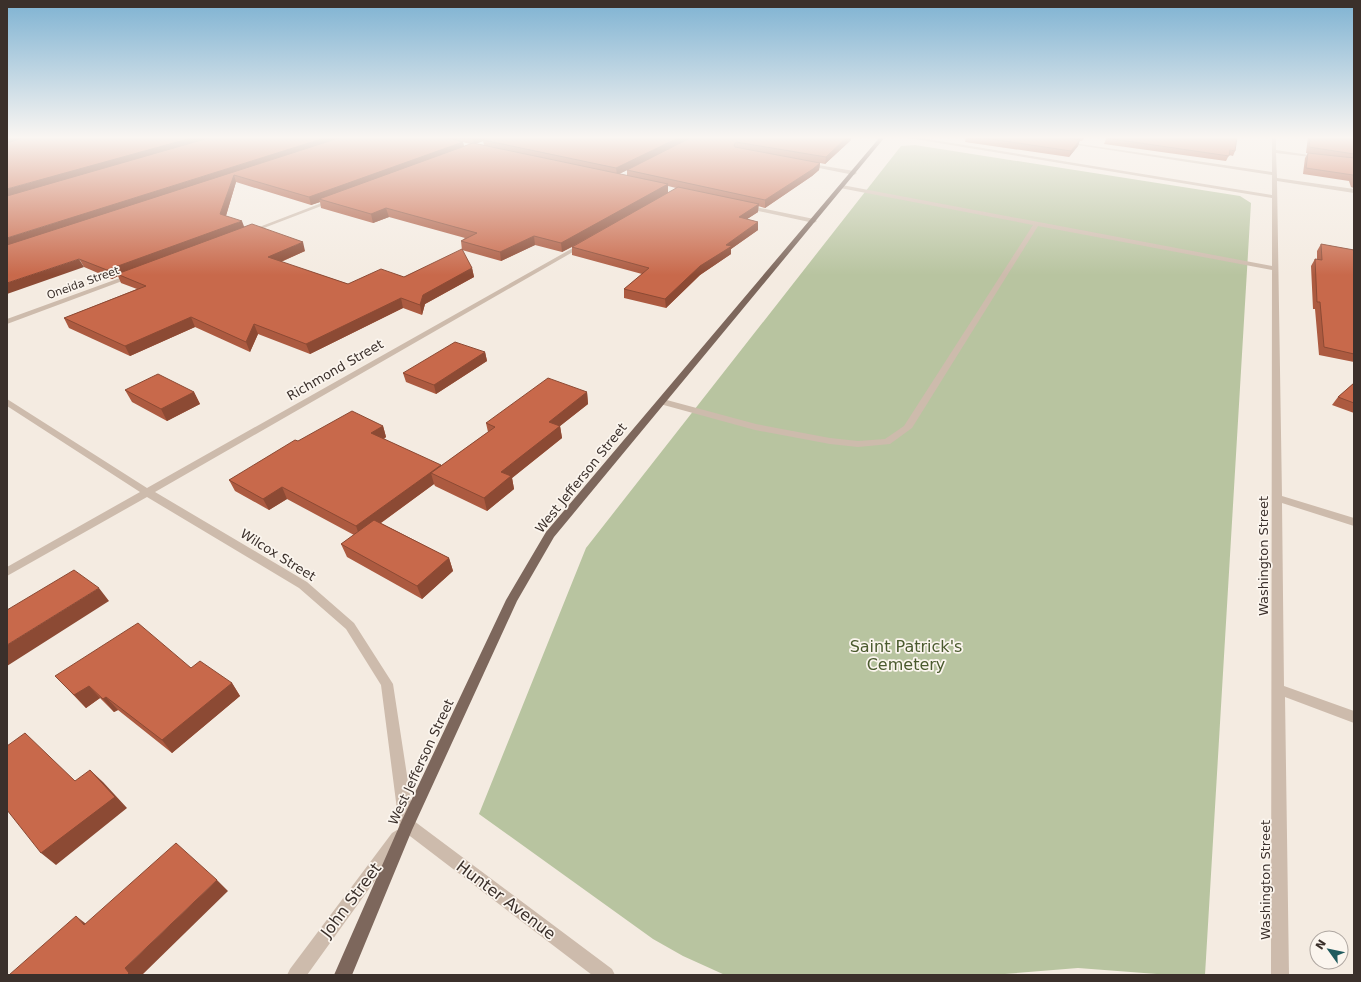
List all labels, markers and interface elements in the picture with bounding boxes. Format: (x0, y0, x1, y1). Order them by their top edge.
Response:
street label: Oneida Street (45, 264, 122, 302)
street label: Richmond Street (284, 336, 386, 404)
street label: West Jefferson Street (532, 420, 630, 536)
street label: Washington Street (1256, 496, 1271, 616)
street label: Wilcox Street (238, 526, 318, 584)
park label: Saint Patrick's Cemetery (850, 637, 962, 674)
street label: West Jefferson Street (385, 697, 457, 827)
street label: Washington Street (1258, 820, 1273, 940)
street label: Hunter Avenue (453, 856, 559, 944)
street label: John Street (316, 859, 385, 942)
north arrow (1309, 930, 1349, 970)
text: N (1313, 937, 1329, 952)

